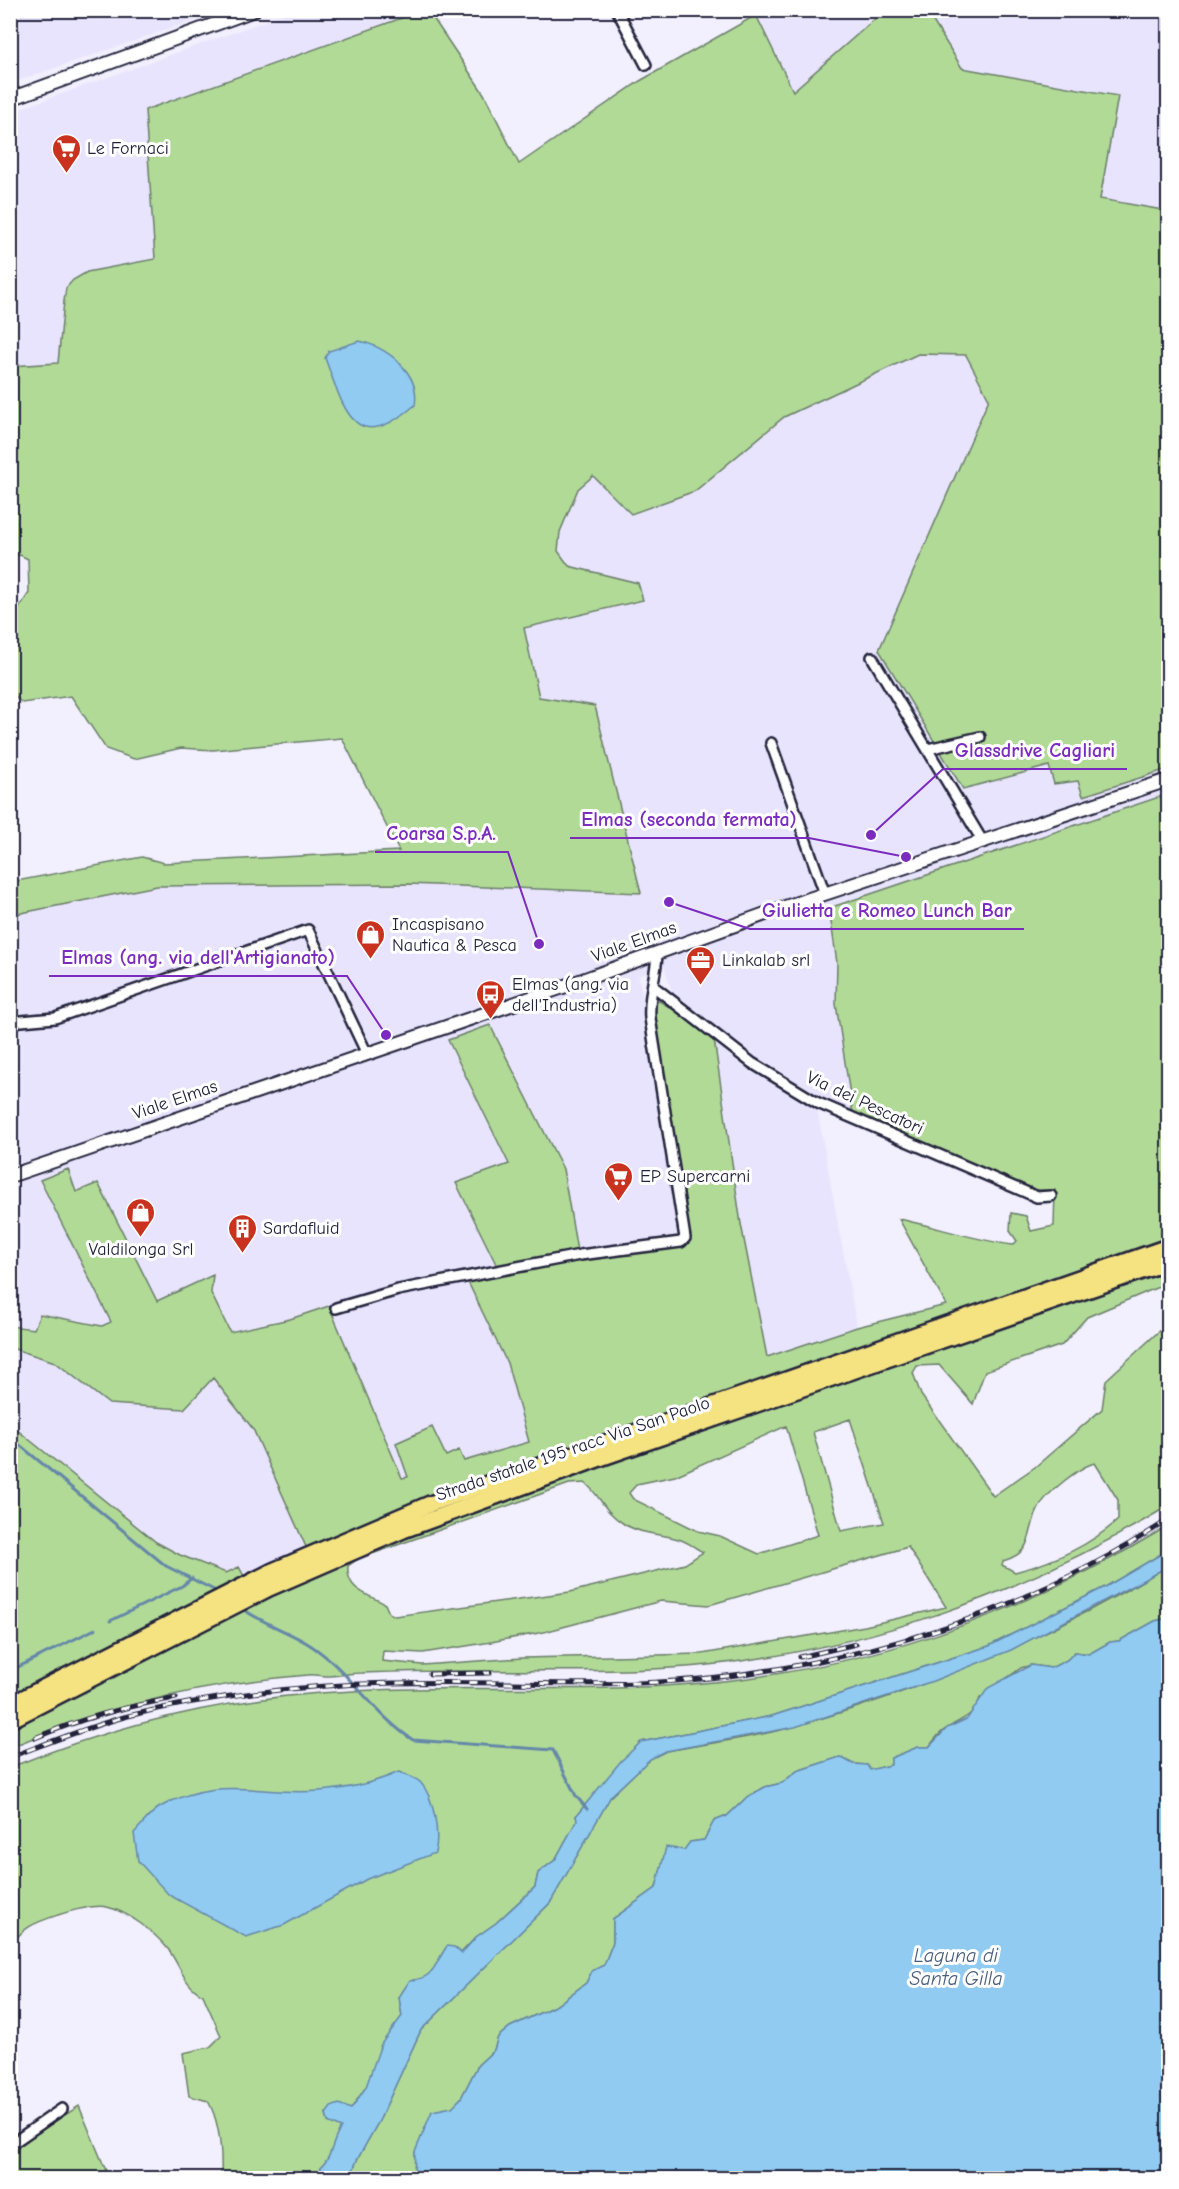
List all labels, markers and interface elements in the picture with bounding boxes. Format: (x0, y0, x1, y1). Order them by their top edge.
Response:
supermarket icon: Le Fornaci (50, 132, 82, 174)
place label: Le Fornaci (87, 138, 169, 159)
callout: Glassdrive Cagliari (943, 731, 1127, 769)
text: Glassdrive Cagliari (955, 739, 1115, 762)
callout: Elmas (seconda fermata) (570, 800, 809, 838)
text: Elmas (seconda fermata) (581, 808, 797, 831)
callout: Coarsa S.p.A. (375, 814, 508, 852)
text: Coarsa S.p.A. (386, 822, 496, 845)
callout: Giulietta e Romeo Lunch Bar (750, 891, 1024, 929)
text: Giulietta e Romeo Lunch Bar (762, 899, 1012, 922)
place label: Incaspisano Nautica & Pesca (392, 914, 517, 956)
street label: Viale Elmas (589, 917, 679, 967)
shop icon: Incaspisano Nautica & Pesca (355, 918, 387, 960)
callout: Elmas (ang. via dell'Artigianato) (49, 938, 347, 976)
office icon: Linkalab srl (685, 944, 717, 986)
text: Elmas (ang. via dell'Artigianato) (61, 946, 335, 969)
place label: Linkalab srl (722, 950, 810, 971)
place label: Elmas (ang. via dell'Industria) (512, 974, 629, 1016)
bus stop icon: Elmas (ang. via dell'Industria) (475, 978, 507, 1020)
street label: Via dei Pescatori (803, 1067, 927, 1139)
street label: Viale Elmas (130, 1076, 220, 1124)
supermarket icon: EP Supercarni (603, 1160, 635, 1202)
place label: EP Supercarni (640, 1166, 750, 1187)
shop icon: Valdilonga Srl (125, 1196, 157, 1238)
building icon: Sardafluid (226, 1212, 258, 1254)
place label: Sardafluid (263, 1218, 339, 1239)
place label: Valdilonga Srl (89, 1239, 193, 1260)
street label: Strada statale 195 racc Via San Paolo (433, 1392, 713, 1506)
water label: Laguna di Santa Gilla (910, 1944, 1002, 1990)

